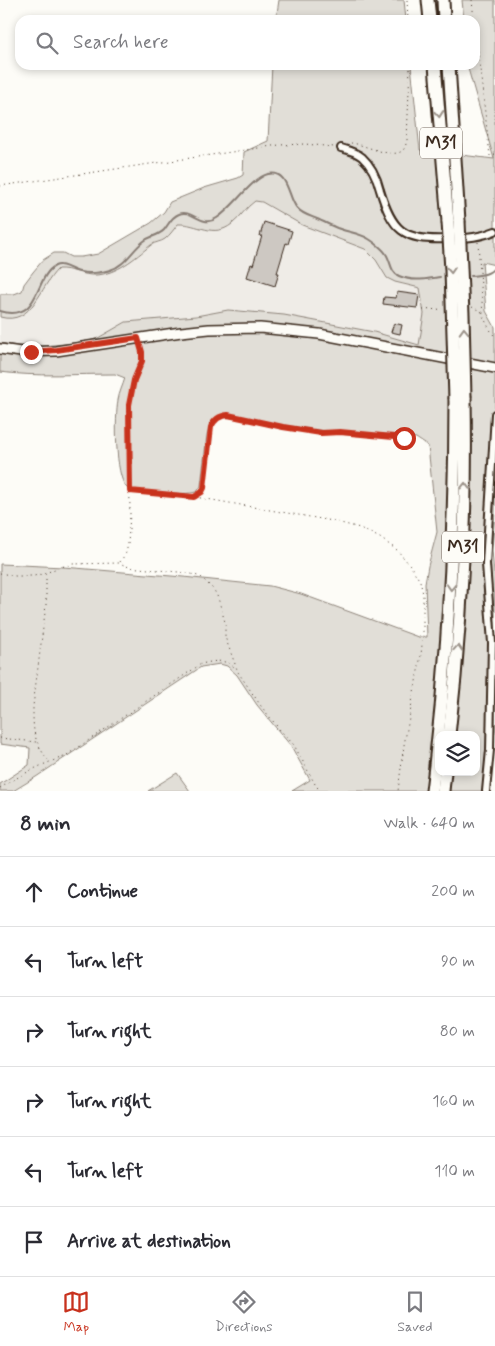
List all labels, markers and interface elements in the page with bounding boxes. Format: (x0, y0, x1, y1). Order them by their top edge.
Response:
search box (15, 15, 480, 70)
icon: search (33, 29, 61, 57)
text: Search here (73, 30, 169, 55)
one-way arrow (433, 110, 444, 118)
road number: M31 (420, 128, 462, 158)
one-way arrow (446, 267, 457, 275)
one-way arrow (459, 326, 469, 334)
route end (20, 341, 43, 364)
route start (393, 427, 416, 450)
one-way arrow (460, 482, 470, 490)
road number: M31 (442, 532, 484, 562)
one-way arrow (445, 583, 456, 591)
one-way arrow (452, 644, 463, 652)
map controls (435, 731, 480, 776)
button: layers (435, 731, 480, 776)
text: 8 min (20, 810, 71, 838)
text: Walk · 640 m (384, 813, 475, 834)
icon: ahead (20, 878, 48, 906)
text: Continue (67, 879, 138, 904)
text: 200 m (431, 881, 475, 902)
icon: left (20, 948, 48, 976)
text: Turn left (67, 949, 143, 974)
text: 90 m (441, 951, 475, 972)
icon: right (20, 1018, 48, 1046)
text: Turn right (67, 1019, 151, 1044)
text: 80 m (440, 1021, 475, 1042)
icon: right (20, 1088, 48, 1116)
text: Turn right (67, 1089, 151, 1114)
text: 160 m (432, 1091, 475, 1112)
icon: left (20, 1158, 48, 1186)
text: Turn left (67, 1159, 143, 1184)
text: 110 m (434, 1161, 475, 1182)
icon: arrive (20, 1228, 48, 1256)
text: Arrive at destination (67, 1229, 231, 1254)
tab: Map (62, 1288, 90, 1336)
tab: Directions (215, 1288, 273, 1336)
tab: Saved (397, 1288, 433, 1336)

